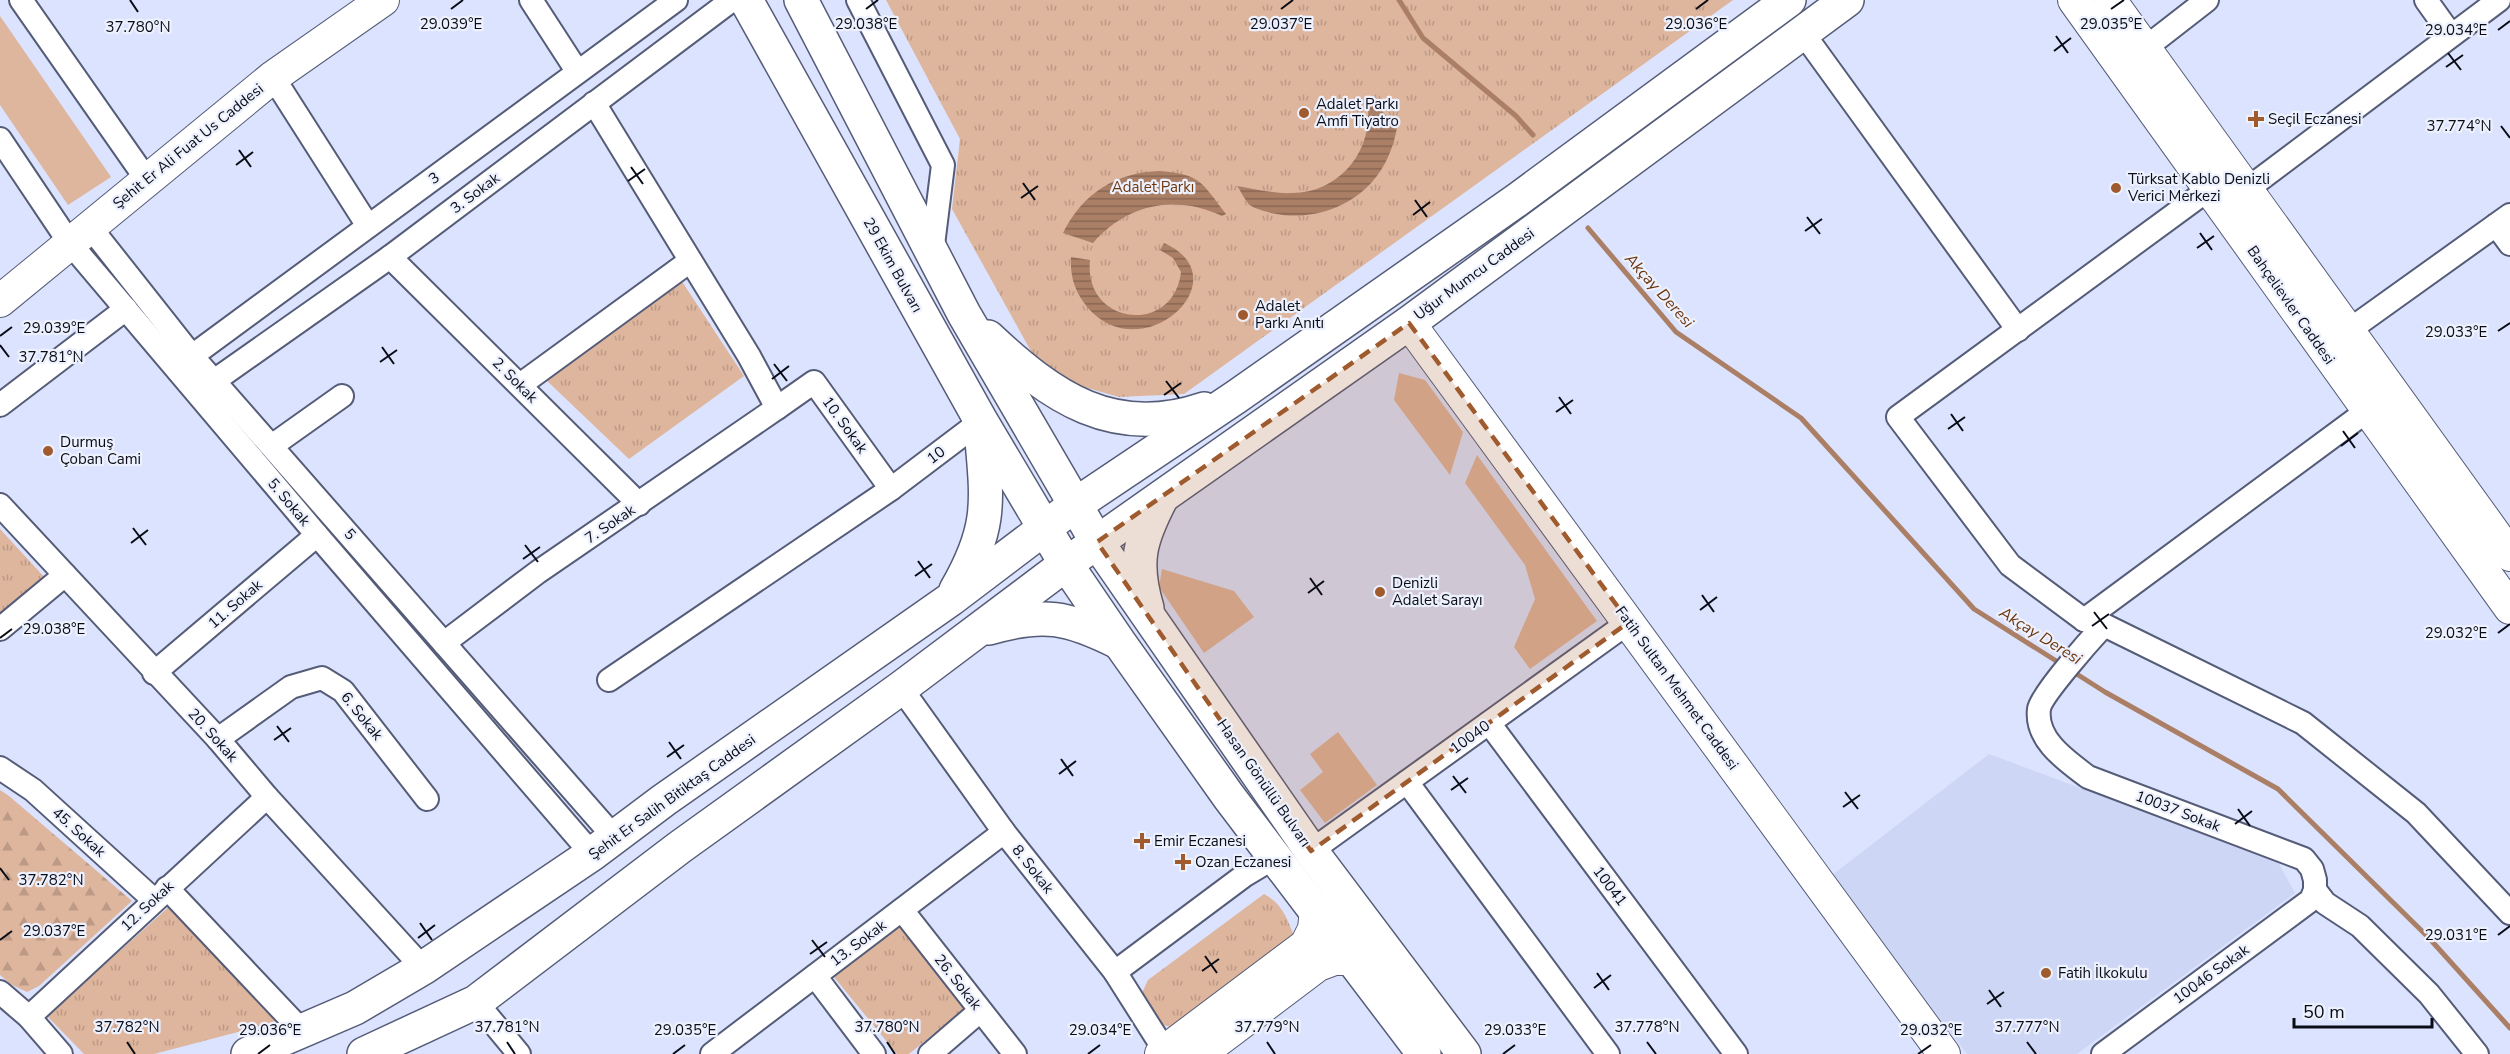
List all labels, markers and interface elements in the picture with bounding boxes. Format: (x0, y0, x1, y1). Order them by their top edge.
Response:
text: 29.039°E (420, 14, 482, 34)
text: 29.038°E (835, 14, 897, 34)
text: 29.037°E (1250, 14, 1312, 34)
text: 29.036°E (1665, 14, 1727, 34)
text: 29.035°E (2080, 14, 2142, 34)
text: 37.780°N (105, 17, 171, 37)
text: 29.034°E (2425, 20, 2487, 40)
street label: Şehit Er Ali Fuat Us Caddesi (108, 79, 268, 213)
place label: Adalet Parkı Amfi Tiyatro (1316, 94, 1399, 131)
marker: Adalet Parkı Amfi Tiyatro (1297, 106, 1311, 120)
place label: Seçil Eczanesi (2268, 109, 2362, 129)
marker: Seçil Eczanesi (2249, 112, 2263, 126)
text: 37.774°N (2426, 116, 2492, 136)
street label: 3 (424, 167, 444, 189)
street label: 3. Sokak (446, 168, 504, 218)
place label: Türksat Kablo Denizli Verici Merkezi (2127, 169, 2270, 206)
park label: Adalet Parkı (1112, 177, 1194, 197)
marker: Türksat Kablo Denizli Verici Merkezi (2109, 181, 2123, 195)
street label: 29 Ekim Bulvarı (859, 214, 927, 316)
street label: Uğur Mumcu Caddesi (1410, 223, 1538, 325)
street label: Bahçelievler Caddesi (2243, 242, 2339, 368)
water label: Akçay Deresi (1619, 248, 1699, 333)
place label: Adalet Parkı Anıtı (1255, 296, 1324, 333)
marker: Adalet Parkı Anıtı (1236, 308, 1250, 322)
text: 29.039°E (23, 318, 85, 338)
text: 29.033°E (2425, 322, 2487, 342)
text: 37.781°N (18, 347, 84, 367)
street label: 2. Sokak (488, 353, 542, 407)
street label: 10. Sokak (818, 393, 873, 458)
place label: Durmuş Çoban Cami (60, 432, 141, 469)
street label: 10 (923, 442, 949, 468)
marker: Durmuş Çoban Cami (41, 444, 55, 458)
street label: 5. Sokak (263, 474, 315, 531)
street label: 7. Sokak (581, 500, 640, 548)
street label: 5 (339, 524, 361, 544)
place label: Denizli Adalet Sarayı (1392, 573, 1483, 610)
street label: 11. Sokak (204, 575, 267, 633)
marker: Denizli Adalet Sarayı (1373, 585, 1387, 599)
water label: Akçay Deresi (1994, 601, 2086, 670)
street label: Fatih Sultan Mehmet Caddesi (1611, 602, 1743, 774)
text: 29.038°E (23, 619, 85, 639)
text: 29.032°E (2425, 623, 2487, 643)
street label: 6. Sokak (336, 688, 388, 745)
street label: 20. Sokak (184, 704, 243, 766)
street label: Hasan Gönüllü Bulvarı (1212, 715, 1316, 851)
street label: 10040 (1446, 716, 1494, 758)
street label: Şehit Er Salih Bitiktaş Caddesi (585, 730, 759, 864)
street label: 10037 Sokak (2133, 786, 2224, 837)
street label: 45. Sokak (48, 803, 110, 862)
place label: Emir Eczanesi (1154, 831, 1246, 851)
marker: Emir Eczanesi (1135, 834, 1149, 848)
street label: 8. Sokak (1008, 840, 1059, 898)
place label: Ozan Eczanesi (1195, 852, 1291, 872)
marker: Ozan Eczanesi (1176, 855, 1190, 869)
street label: 10041 (1588, 862, 1632, 910)
text: 37.782°N (18, 870, 84, 890)
street label: 12. Sokak (116, 876, 178, 936)
street label: 13. Sokak (826, 915, 891, 971)
text: 29.037°E (23, 921, 85, 941)
text: 29.031°E (2425, 925, 2487, 945)
street label: 10046 Sokak (2169, 939, 2253, 1008)
street label: 26. Sokak (930, 950, 986, 1014)
place label: Fatih İlkokulu (2058, 963, 2148, 983)
marker: Fatih İlkokulu (2039, 966, 2053, 980)
scale bar (2294, 991, 2432, 1029)
text: 50 m (2303, 1000, 2345, 1024)
text: 37.782°N (94, 1017, 160, 1037)
text: 37.781°N (474, 1017, 540, 1037)
text: 37.780°N (854, 1017, 920, 1037)
text: 37.779°N (1234, 1017, 1300, 1037)
text: 37.778°N (1614, 1017, 1680, 1037)
text: 37.777°N (1994, 1017, 2060, 1037)
text: 29.036°E (239, 1020, 301, 1040)
text: 29.035°E (654, 1020, 716, 1040)
text: 29.034°E (1069, 1020, 1131, 1040)
text: 29.033°E (1484, 1020, 1546, 1040)
text: 29.032°E (1900, 1020, 1962, 1040)

